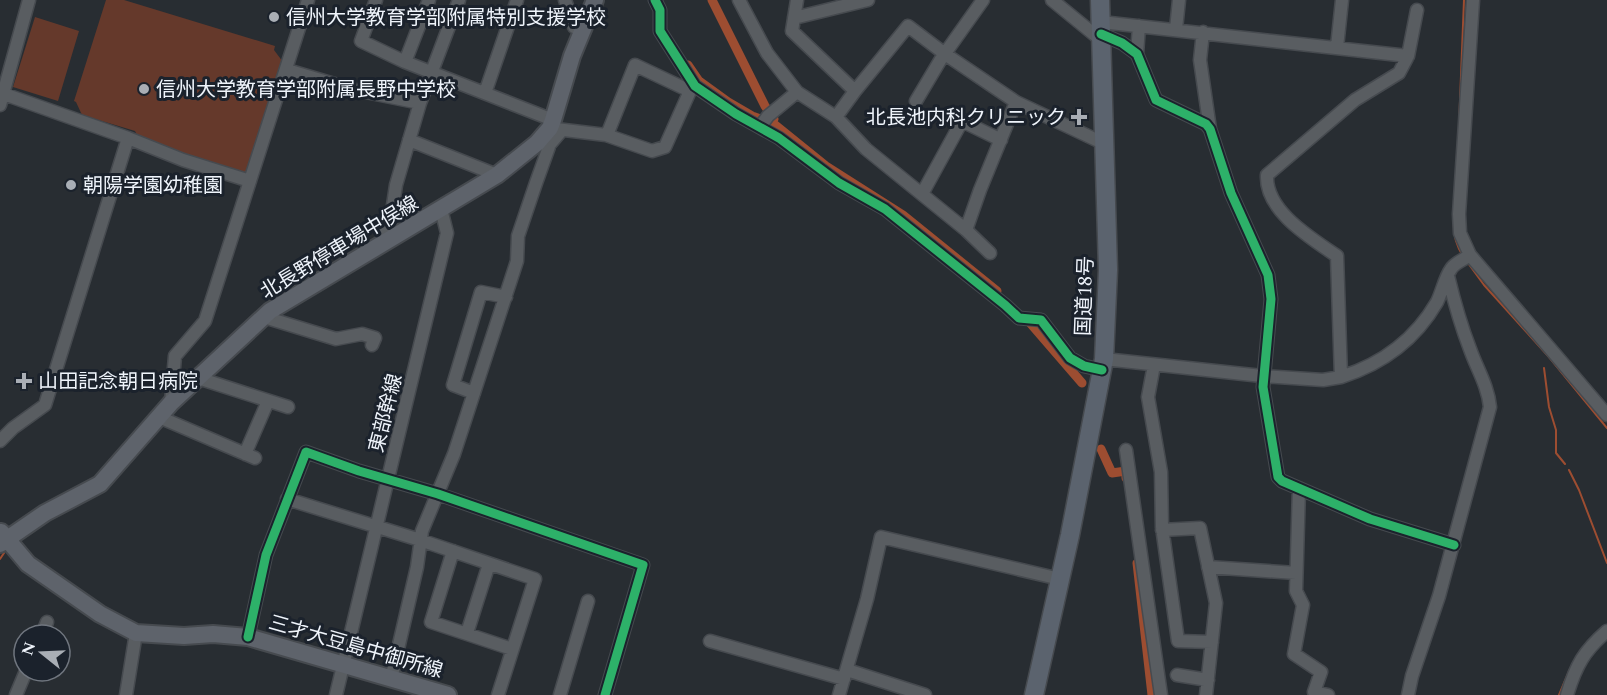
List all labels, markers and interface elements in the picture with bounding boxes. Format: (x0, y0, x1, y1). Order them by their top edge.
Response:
place label: 信州大学教育学部附属特別支援学校 (286, 3, 606, 33)
marker: 信州大学教育学部附属特別支援学校 (267, 10, 281, 24)
place label: 信州大学教育学部附属長野中学校 (156, 75, 456, 105)
marker: 信州大学教育学部附属長野中学校 (137, 82, 151, 96)
place label: 北長池内科クリニック (866, 103, 1066, 133)
marker: 北長池内科クリニック (1070, 108, 1088, 126)
place label: 朝陽学園幼稚園 (83, 171, 223, 201)
marker: 朝陽学園幼稚園 (64, 178, 78, 192)
street label: 北長野停車場中俣線 (255, 189, 424, 307)
street label: 国道18号 (1069, 256, 1101, 337)
place label: 山田記念朝日病院 (38, 367, 198, 397)
street label: 東部幹線 (362, 371, 410, 456)
marker: 山田記念朝日病院 (15, 372, 33, 390)
street label: 三才大豆島中御所線 (265, 608, 446, 686)
north arrow (12, 623, 72, 683)
text: N (15, 639, 42, 659)

